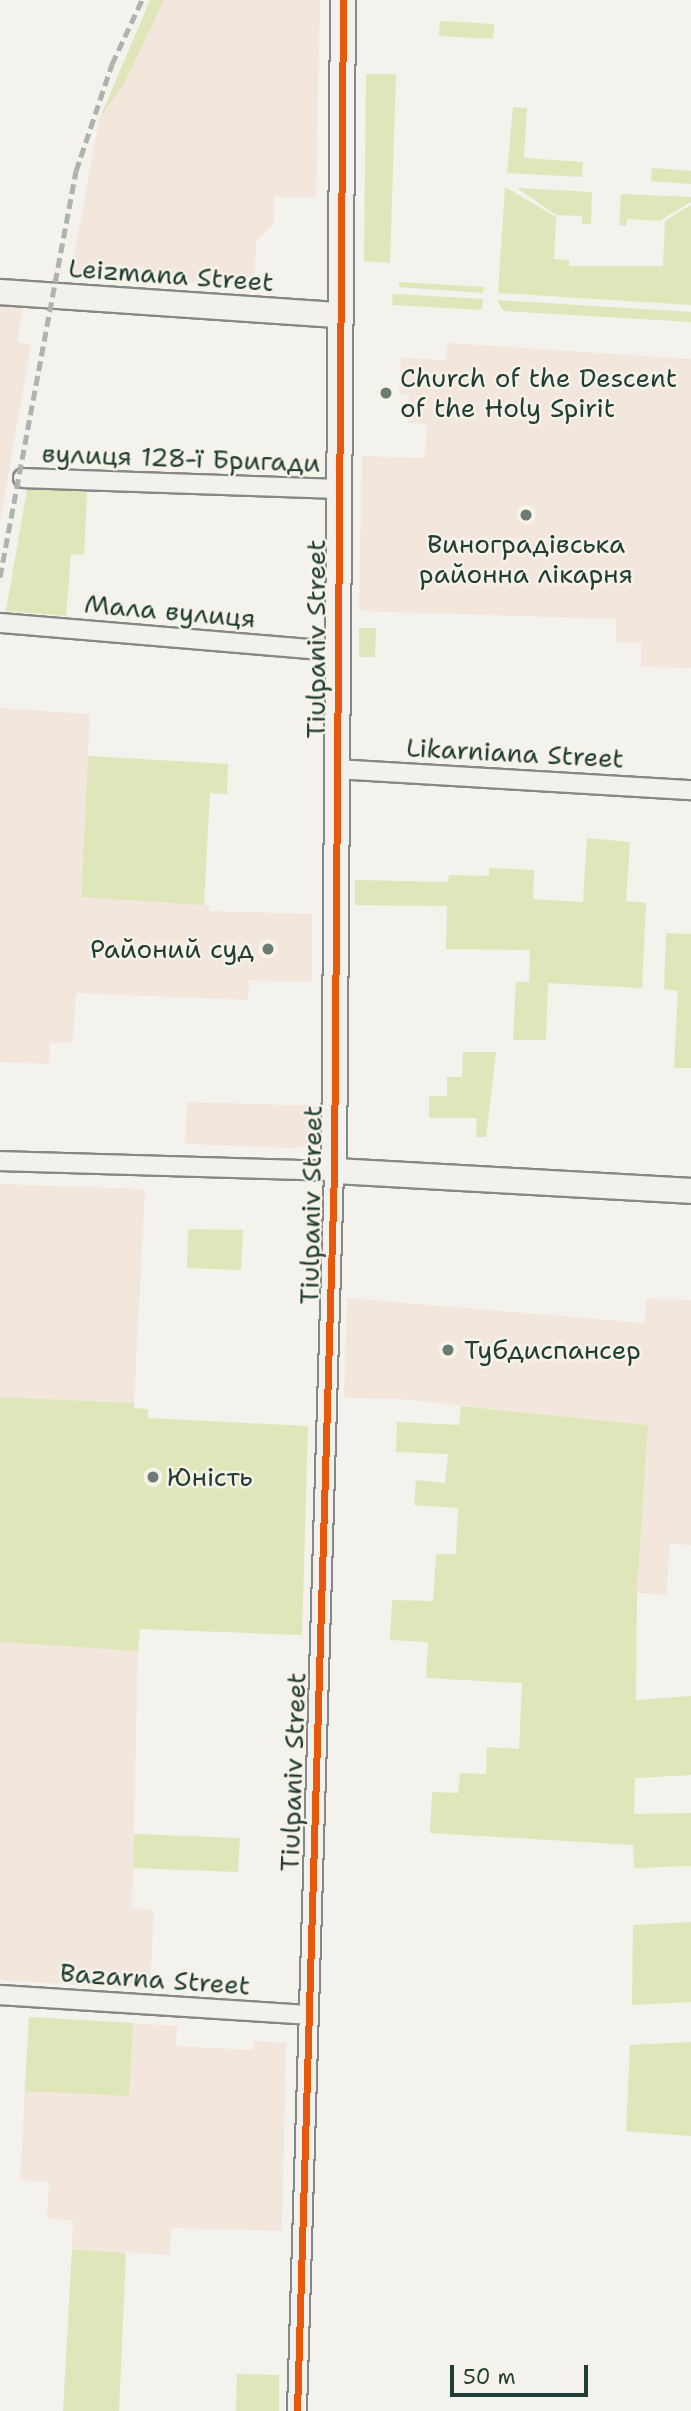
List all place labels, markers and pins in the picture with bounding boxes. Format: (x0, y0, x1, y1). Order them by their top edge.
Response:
place label: Church of the Descent of the Holy Spirit (400, 362, 677, 424)
marker: Church of the Descent of the Holy Spirit (378, 385, 394, 401)
marker: Виноградівська районна лікарня (516, 505, 536, 525)
place label: Виноградівська районна лікарня (419, 528, 633, 590)
place label: Районий суд (90, 933, 254, 965)
marker: Районий суд (260, 941, 276, 957)
place label: Тубдиспансер (464, 1334, 641, 1366)
marker: Тубдиспансер (438, 1340, 458, 1360)
place label: Юність (167, 1461, 253, 1493)
marker: Юність (145, 1469, 161, 1485)

